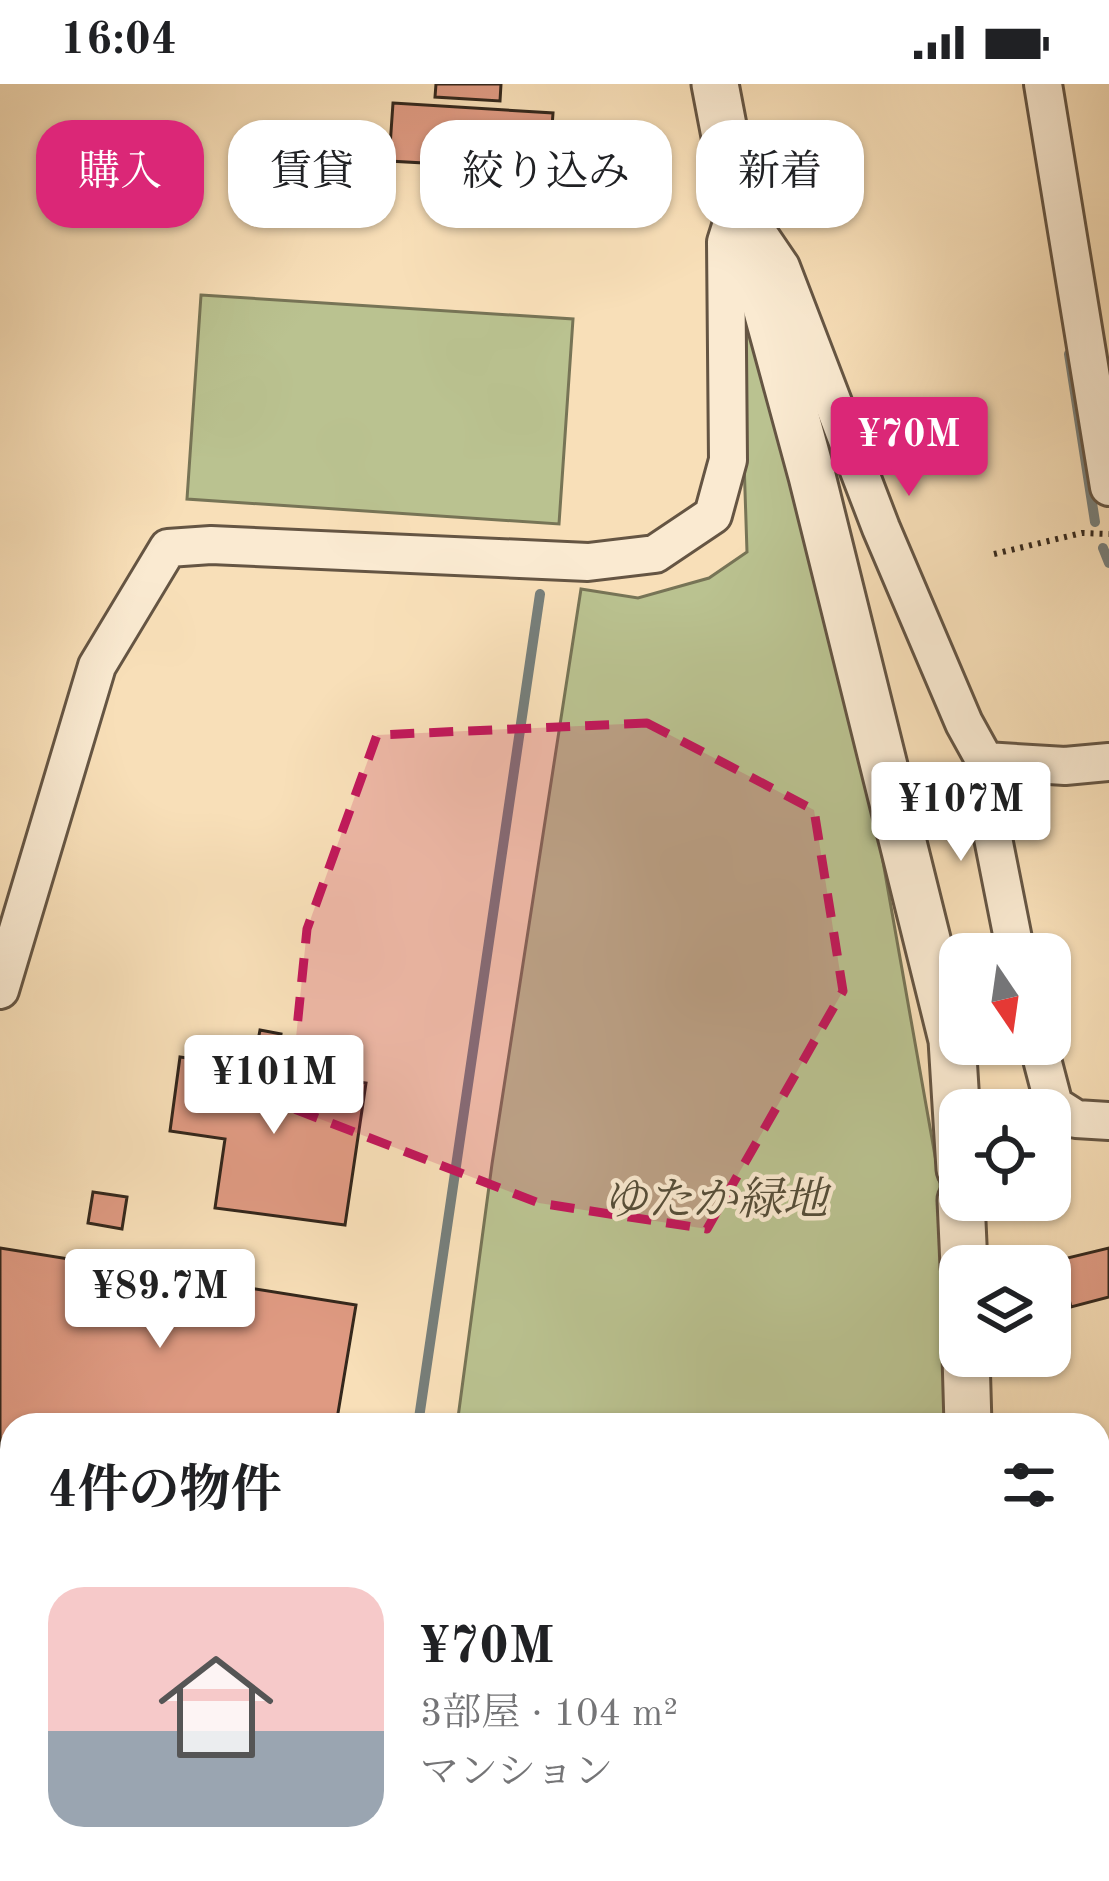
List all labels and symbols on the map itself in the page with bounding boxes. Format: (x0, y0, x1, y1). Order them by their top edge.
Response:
pin: ¥70M (838, 397, 980, 499)
pin: ¥107M (877, 762, 1045, 864)
north arrow (939, 933, 1071, 1065)
pin: ¥101M (190, 1035, 358, 1137)
park label: ゆたか緑地 (602, 1176, 832, 1225)
pin: ¥89.7M (62, 1249, 258, 1351)

